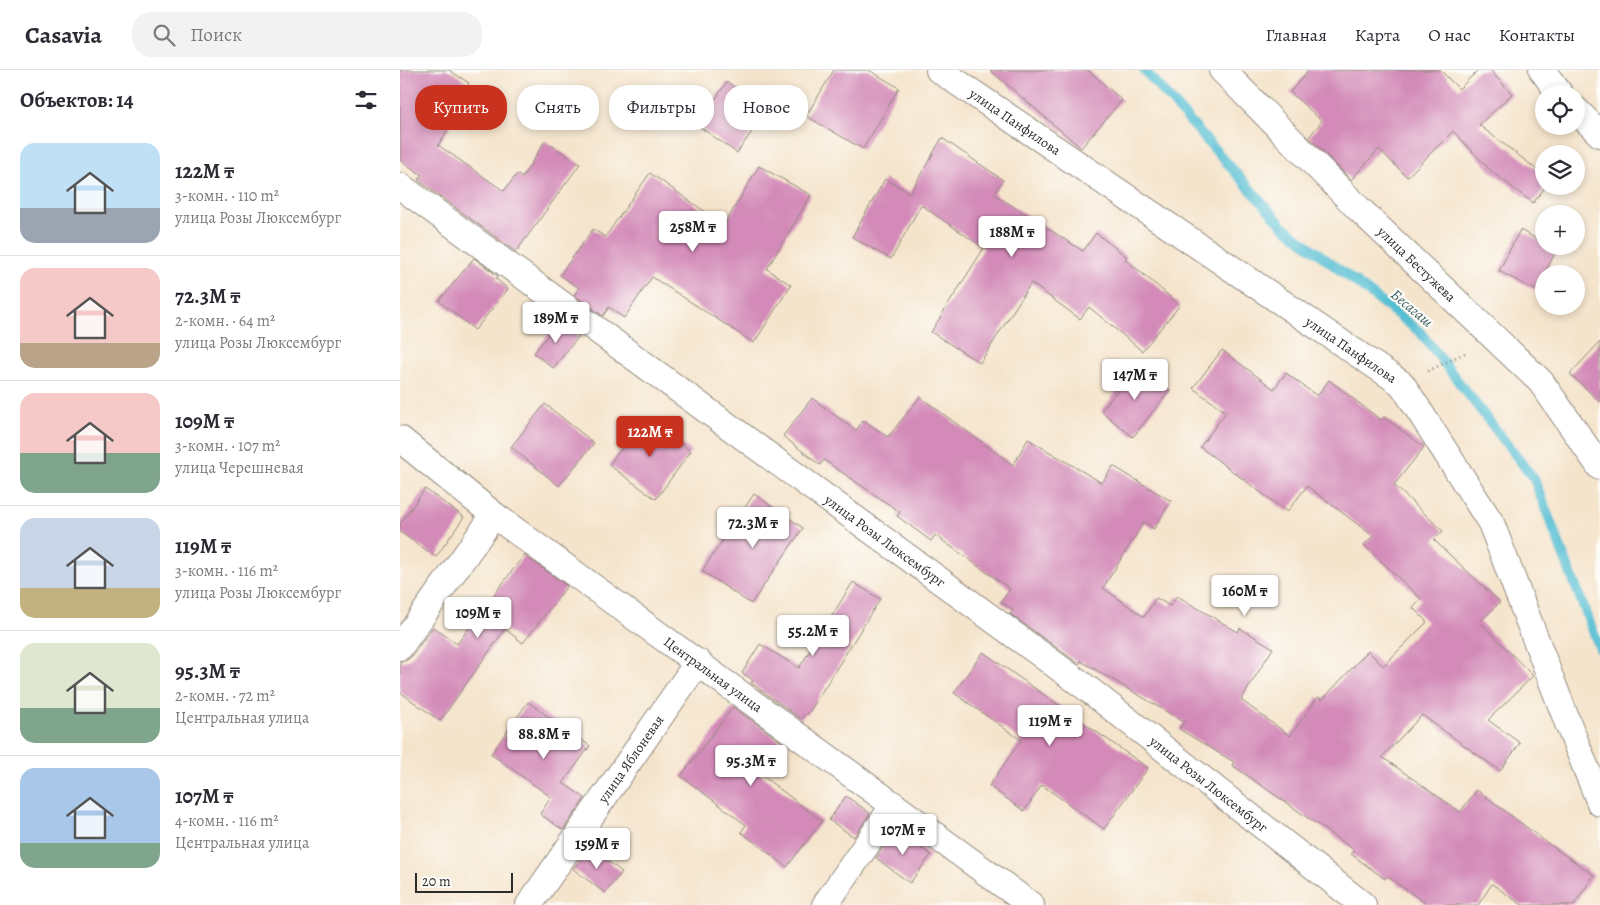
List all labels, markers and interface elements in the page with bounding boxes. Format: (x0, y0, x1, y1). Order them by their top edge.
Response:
search box (132, 12, 482, 57)
text: Casavia (25, 19, 102, 51)
icon: search (150, 21, 178, 49)
text: Поиск (190, 22, 242, 48)
text: Главная (1266, 23, 1327, 47)
text: Карта (1355, 23, 1400, 47)
text: О нас (1428, 23, 1471, 47)
text: Контакты (1499, 23, 1575, 47)
street label: улица Панфилова (965, 83, 1065, 160)
chip: Купить (415, 85, 507, 130)
chip: Снять (517, 85, 599, 130)
chip: Фильтры (609, 85, 714, 130)
chip: Новое (724, 85, 808, 130)
map controls (1535, 85, 1585, 315)
button: locate (1535, 85, 1585, 135)
text: Объектов: 14 (20, 86, 134, 114)
icon: filters (352, 86, 380, 114)
button: layers (1535, 145, 1585, 195)
text: 122M ₸ (175, 157, 234, 185)
icon: home (60, 163, 120, 223)
text: 3-комн. · 110 m² (175, 185, 279, 207)
button: + (1535, 205, 1585, 255)
text: улица Розы Люксембург (175, 207, 341, 229)
pin: 258M ₸ (652, 210, 734, 253)
text: 258M ₸ (670, 216, 716, 238)
pin: 188M ₸ (971, 216, 1053, 258)
text: 188M ₸ (989, 221, 1035, 243)
street label: улица Бестужева (1373, 221, 1461, 306)
button: − (1535, 265, 1585, 315)
text: 72.3M ₸ (175, 282, 241, 310)
water label: Бесагаш (1387, 284, 1437, 332)
icon: home (60, 288, 120, 348)
pin: 189M ₸ (515, 302, 597, 344)
text: 189M ₸ (534, 307, 578, 329)
text: 2-комн. · 64 m² (175, 310, 275, 332)
street label: улица Панфилова (1301, 311, 1401, 388)
text: улица Розы Люксембург (175, 332, 341, 354)
pin: 147M ₸ (1094, 358, 1176, 401)
text: 147M ₸ (1113, 364, 1157, 386)
text: 109M ₸ (175, 407, 234, 435)
icon: home (60, 413, 120, 473)
pin: 122M ₸ (609, 416, 691, 458)
text: 122M ₸ (627, 421, 673, 443)
text: 3-комн. · 107 m² (175, 435, 280, 457)
text: улица Черешневая (175, 457, 304, 479)
street label: улица Розы Люксембург (820, 490, 950, 591)
pin: 72.3M ₸ (707, 506, 799, 549)
text: 72.3M ₸ (728, 512, 778, 534)
text: 119M ₸ (175, 532, 231, 560)
icon: home (60, 538, 120, 598)
text: 3-комн. · 116 m² (175, 560, 278, 582)
pin: 160M ₸ (1204, 574, 1286, 617)
text: 160M ₸ (1222, 580, 1268, 602)
text: улица Розы Люксембург (175, 582, 341, 604)
pin: 109M ₸ (437, 596, 519, 639)
text: 109M ₸ (455, 602, 501, 624)
pin: 55.2M ₸ (767, 614, 859, 657)
text: 55.2M ₸ (788, 620, 838, 642)
street label: Центральная улица (660, 632, 767, 717)
text: 95.3M ₸ (175, 657, 240, 685)
icon: home (60, 663, 120, 723)
text: 2-комн. · 72 m² (175, 685, 275, 707)
pin: 119M ₸ (1009, 704, 1091, 747)
text: Центральная улица (175, 707, 309, 729)
text: 119M ₸ (1029, 710, 1071, 732)
street label: улица Яблоневая (593, 711, 668, 807)
pin: 88.8M ₸ (498, 718, 590, 760)
text: 88.8M ₸ (518, 723, 570, 745)
street label: улица Розы Люксембург (1145, 731, 1272, 836)
pin: 95.3M ₸ (705, 744, 797, 787)
text: 95.3M ₸ (726, 750, 776, 772)
text: 107M ₸ (175, 782, 234, 810)
icon: home (60, 788, 120, 848)
text: 4-комн. · 116 m² (175, 810, 279, 832)
pin: 107M ₸ (862, 814, 944, 856)
text: 107M ₸ (881, 819, 925, 841)
pin: 159M ₸ (556, 828, 638, 870)
text: Центральная улица (175, 832, 309, 854)
text: 159M ₸ (575, 833, 619, 855)
scale bar (415, 870, 512, 893)
text: 20 m (422, 872, 451, 891)

